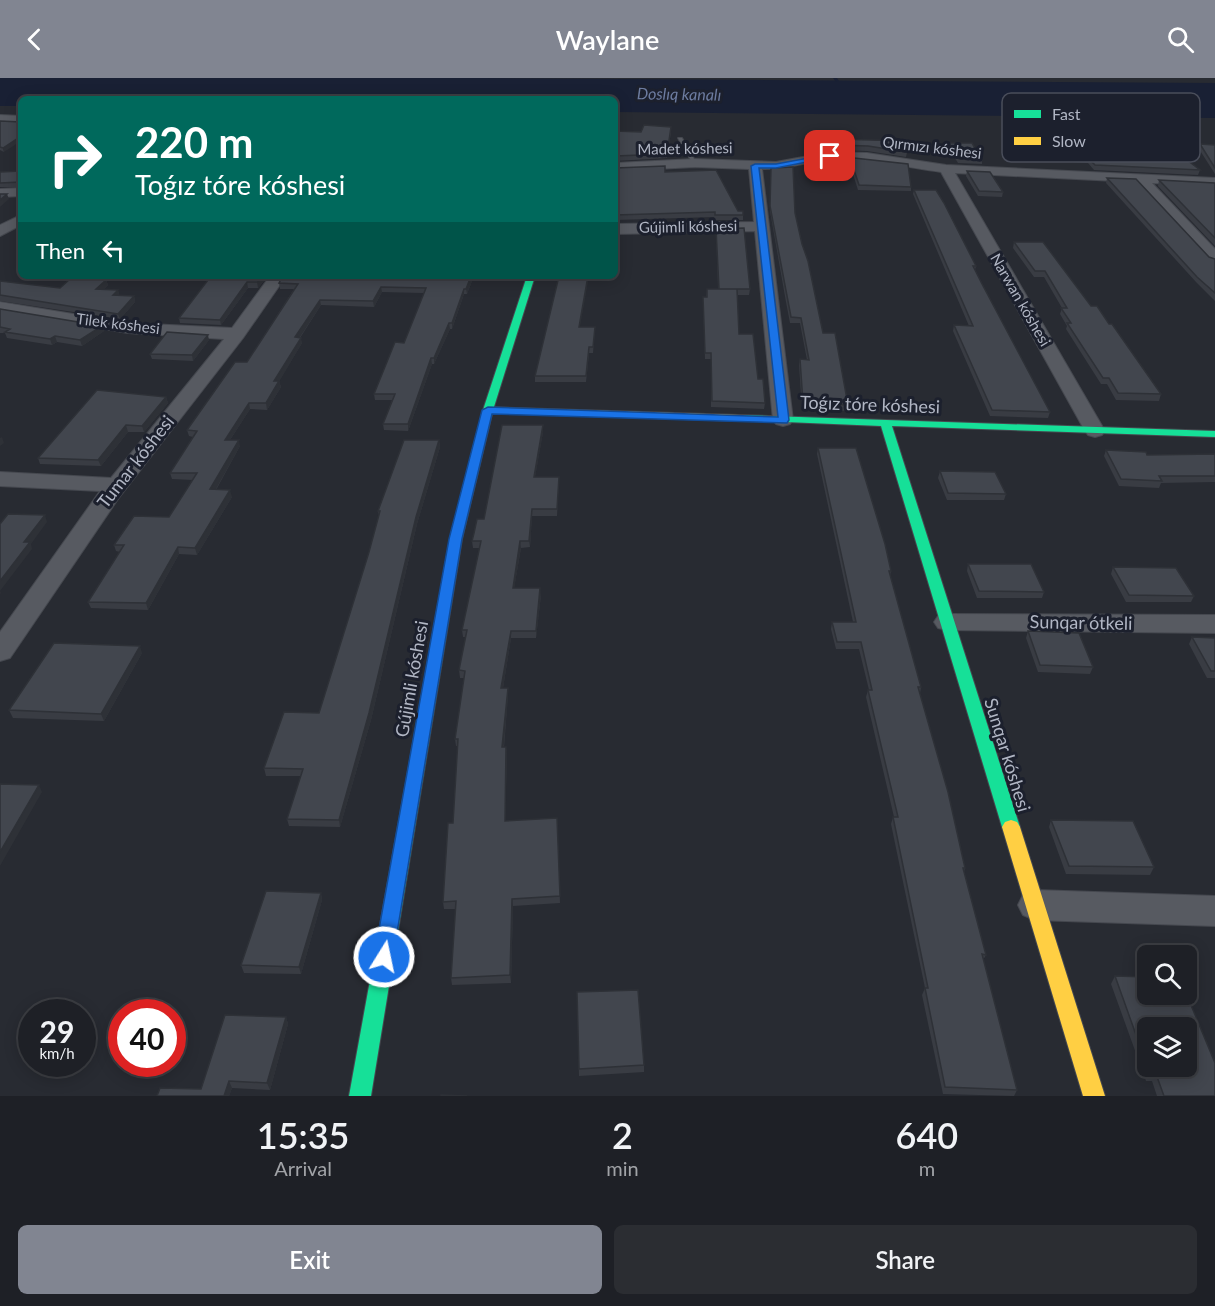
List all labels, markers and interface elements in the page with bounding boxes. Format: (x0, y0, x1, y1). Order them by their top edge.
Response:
icon: back (18, 23, 51, 56)
text: Waylane (556, 23, 659, 56)
icon: search (1164, 23, 1197, 56)
water label: Doslıq kanalı (637, 83, 721, 104)
legend (1002, 93, 1200, 162)
text: Fast (1052, 104, 1081, 123)
text: 220 m (135, 117, 253, 167)
icon: right (36, 120, 114, 198)
pin (804, 130, 855, 181)
text: Slow (1052, 131, 1086, 150)
street label: Qırmızı kóshesi (882, 132, 983, 162)
street label: Madet kóshesi (637, 138, 733, 158)
icon: arrive (813, 139, 846, 172)
text: Toǵız tóre kóshesi (135, 168, 345, 201)
street label: Gújimli kóshesi (639, 216, 737, 236)
icon: left (97, 234, 130, 267)
text: Then (36, 237, 85, 264)
street label: Narwan kóshesi (987, 250, 1055, 349)
street label: Tilek kóshesi (75, 309, 161, 337)
street label: Toǵız tóre kóshesi (800, 391, 940, 417)
street label: Tumar kóshesi (92, 411, 178, 512)
street label: Sunqar ótkeli (1029, 610, 1133, 634)
street label: Gújimli kóshesi (390, 619, 432, 739)
street label: Sunqar kóshesi (980, 695, 1036, 814)
position arrow (352, 925, 416, 989)
map controls (1137, 945, 1197, 1077)
button: search (1137, 945, 1197, 1005)
speed limit sign: 40 (108, 999, 186, 1077)
text: 29 (40, 1013, 74, 1049)
button: layers (1137, 1017, 1197, 1077)
text: km/h (39, 1044, 75, 1062)
text: 15:35 (257, 1113, 349, 1157)
text: 2 (612, 1113, 633, 1157)
text: 640 (896, 1113, 958, 1157)
text: Arrival (274, 1156, 332, 1180)
text: min (606, 1156, 639, 1180)
text: m (919, 1156, 935, 1180)
button: Exit (18, 1225, 602, 1294)
button: Share (614, 1225, 1197, 1294)

